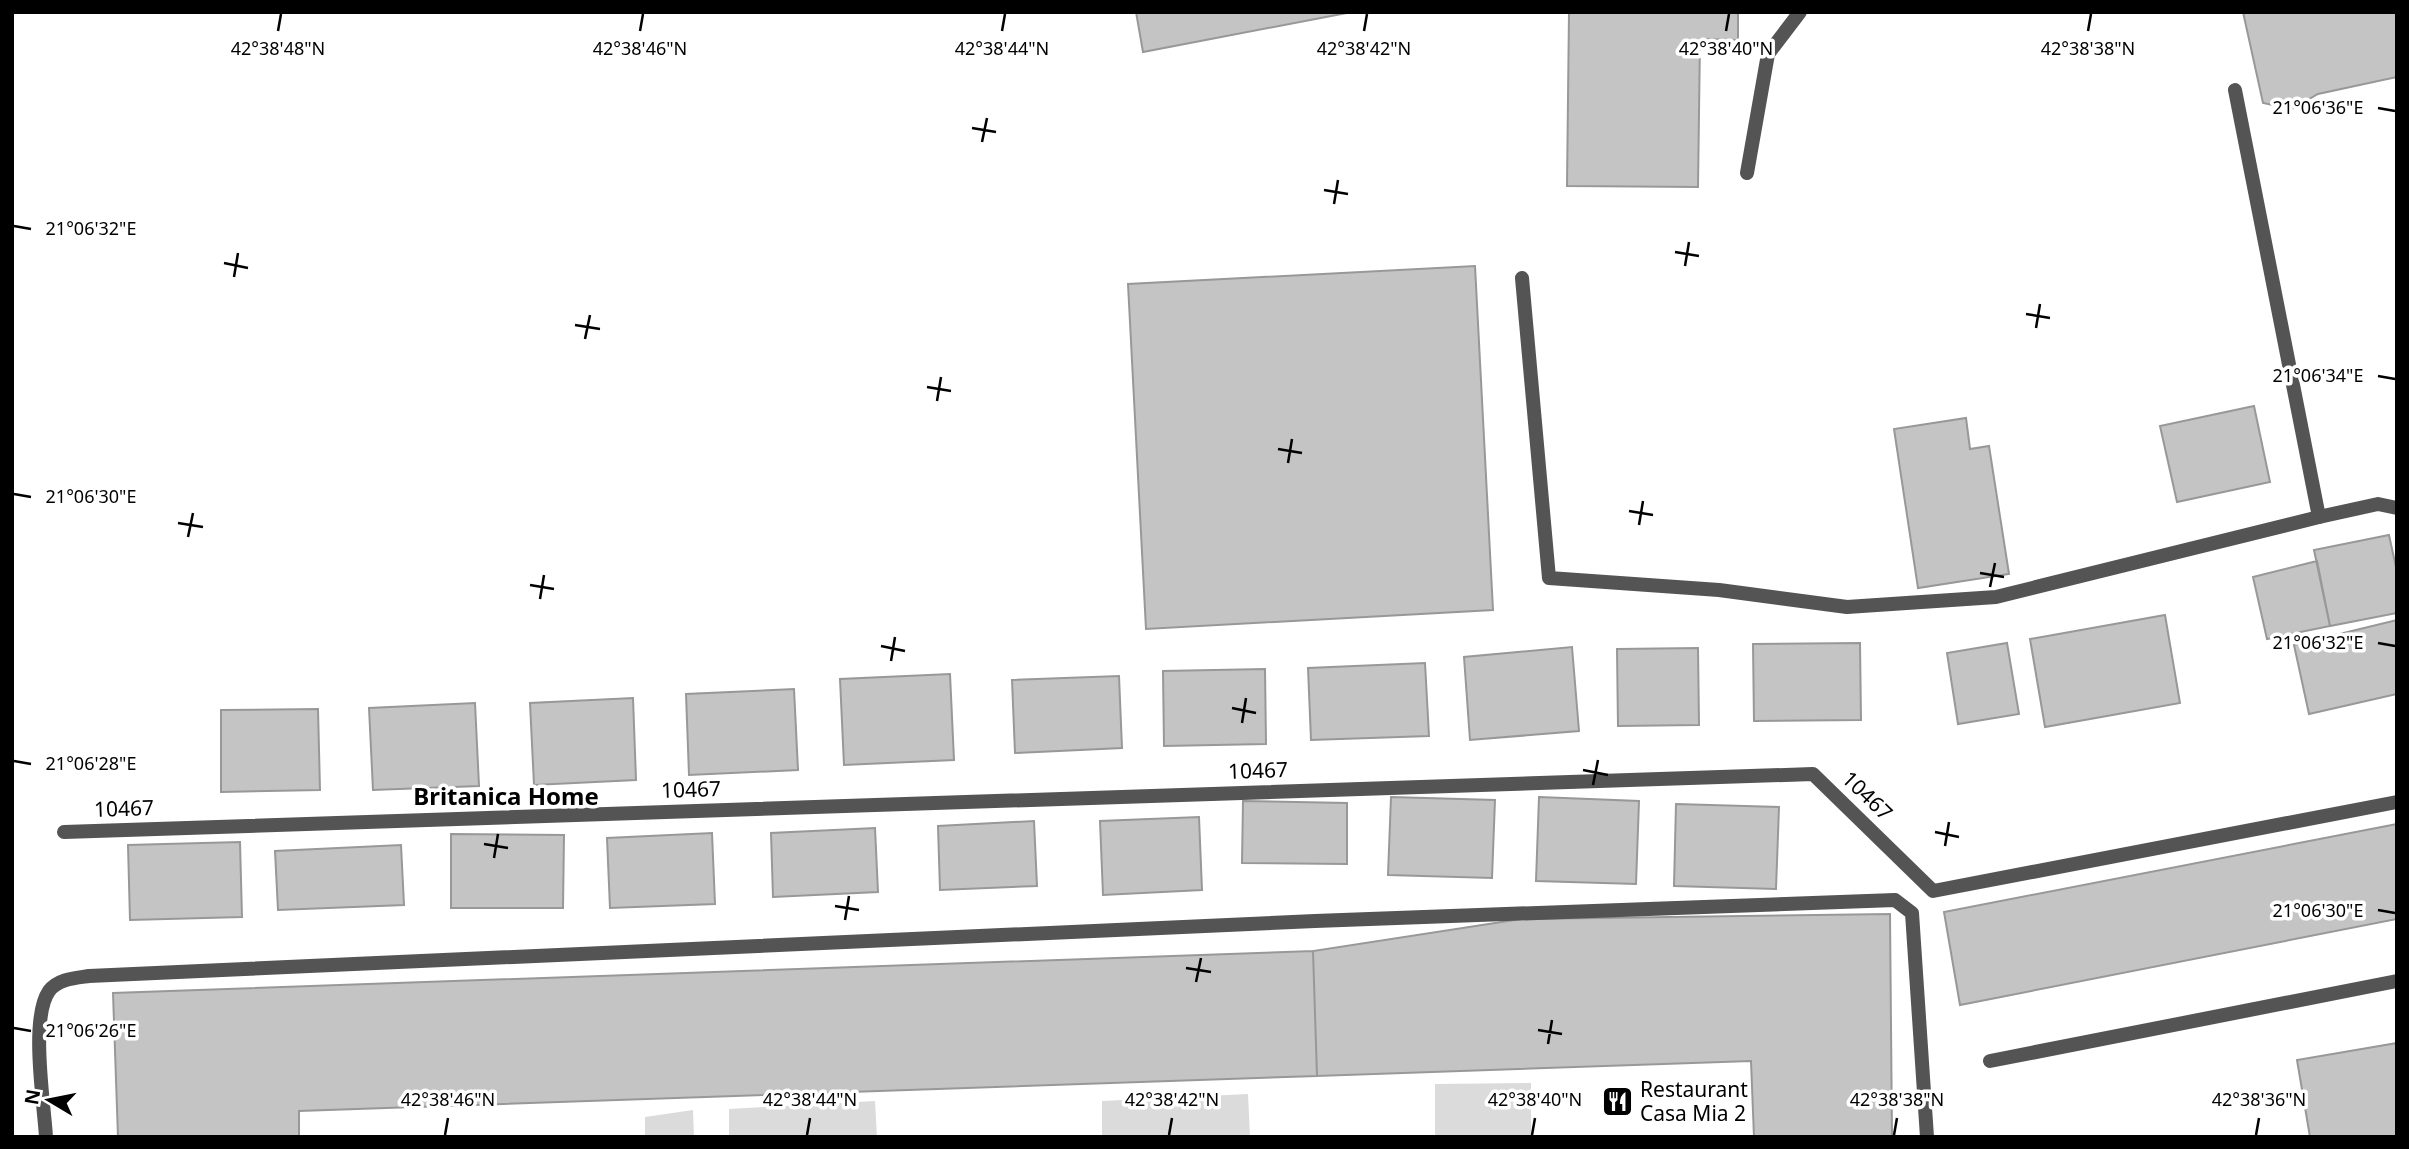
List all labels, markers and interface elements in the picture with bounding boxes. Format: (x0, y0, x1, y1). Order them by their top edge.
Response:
text: 42°38'48"N (231, 36, 325, 60)
text: 42°38'46"N (593, 36, 687, 60)
text: 42°38'44"N (955, 36, 1049, 60)
text: 42°38'42"N (1317, 36, 1411, 60)
text: 42°38'40"N (1679, 36, 1773, 60)
text: 42°38'38"N (2041, 36, 2135, 60)
text: 21°06'36"E (2273, 95, 2363, 119)
text: 21°06'32"E (46, 216, 136, 240)
text: 21°06'34"E (2273, 363, 2363, 387)
text: 21°06'30"E (46, 484, 136, 508)
text: 21°06'32"E (2273, 630, 2363, 654)
text: 21°06'28"E (46, 751, 136, 775)
street label: 10467 (1227, 755, 1288, 785)
street label: 10467 (1836, 764, 1899, 826)
street label: 10467 (660, 774, 721, 804)
district label: Britanica Home (413, 779, 599, 812)
street label: 10467 (93, 793, 154, 823)
text: 21°06'30"E (2273, 898, 2363, 922)
text: 21°06'26"E (46, 1018, 136, 1042)
north arrow (14, 1065, 84, 1135)
place label: Restaurant Casa Mia 2 (1640, 1075, 1748, 1127)
restaurant icon: Restaurant Casa Mia 2 (1600, 1085, 1634, 1119)
text: N (18, 1087, 46, 1107)
text: 42°38'46"N (401, 1087, 495, 1111)
text: 42°38'44"N (763, 1087, 857, 1111)
text: 42°38'42"N (1125, 1087, 1219, 1111)
text: 42°38'40"N (1488, 1087, 1582, 1111)
text: 42°38'38"N (1850, 1087, 1944, 1111)
text: 42°38'36"N (2212, 1087, 2306, 1111)

